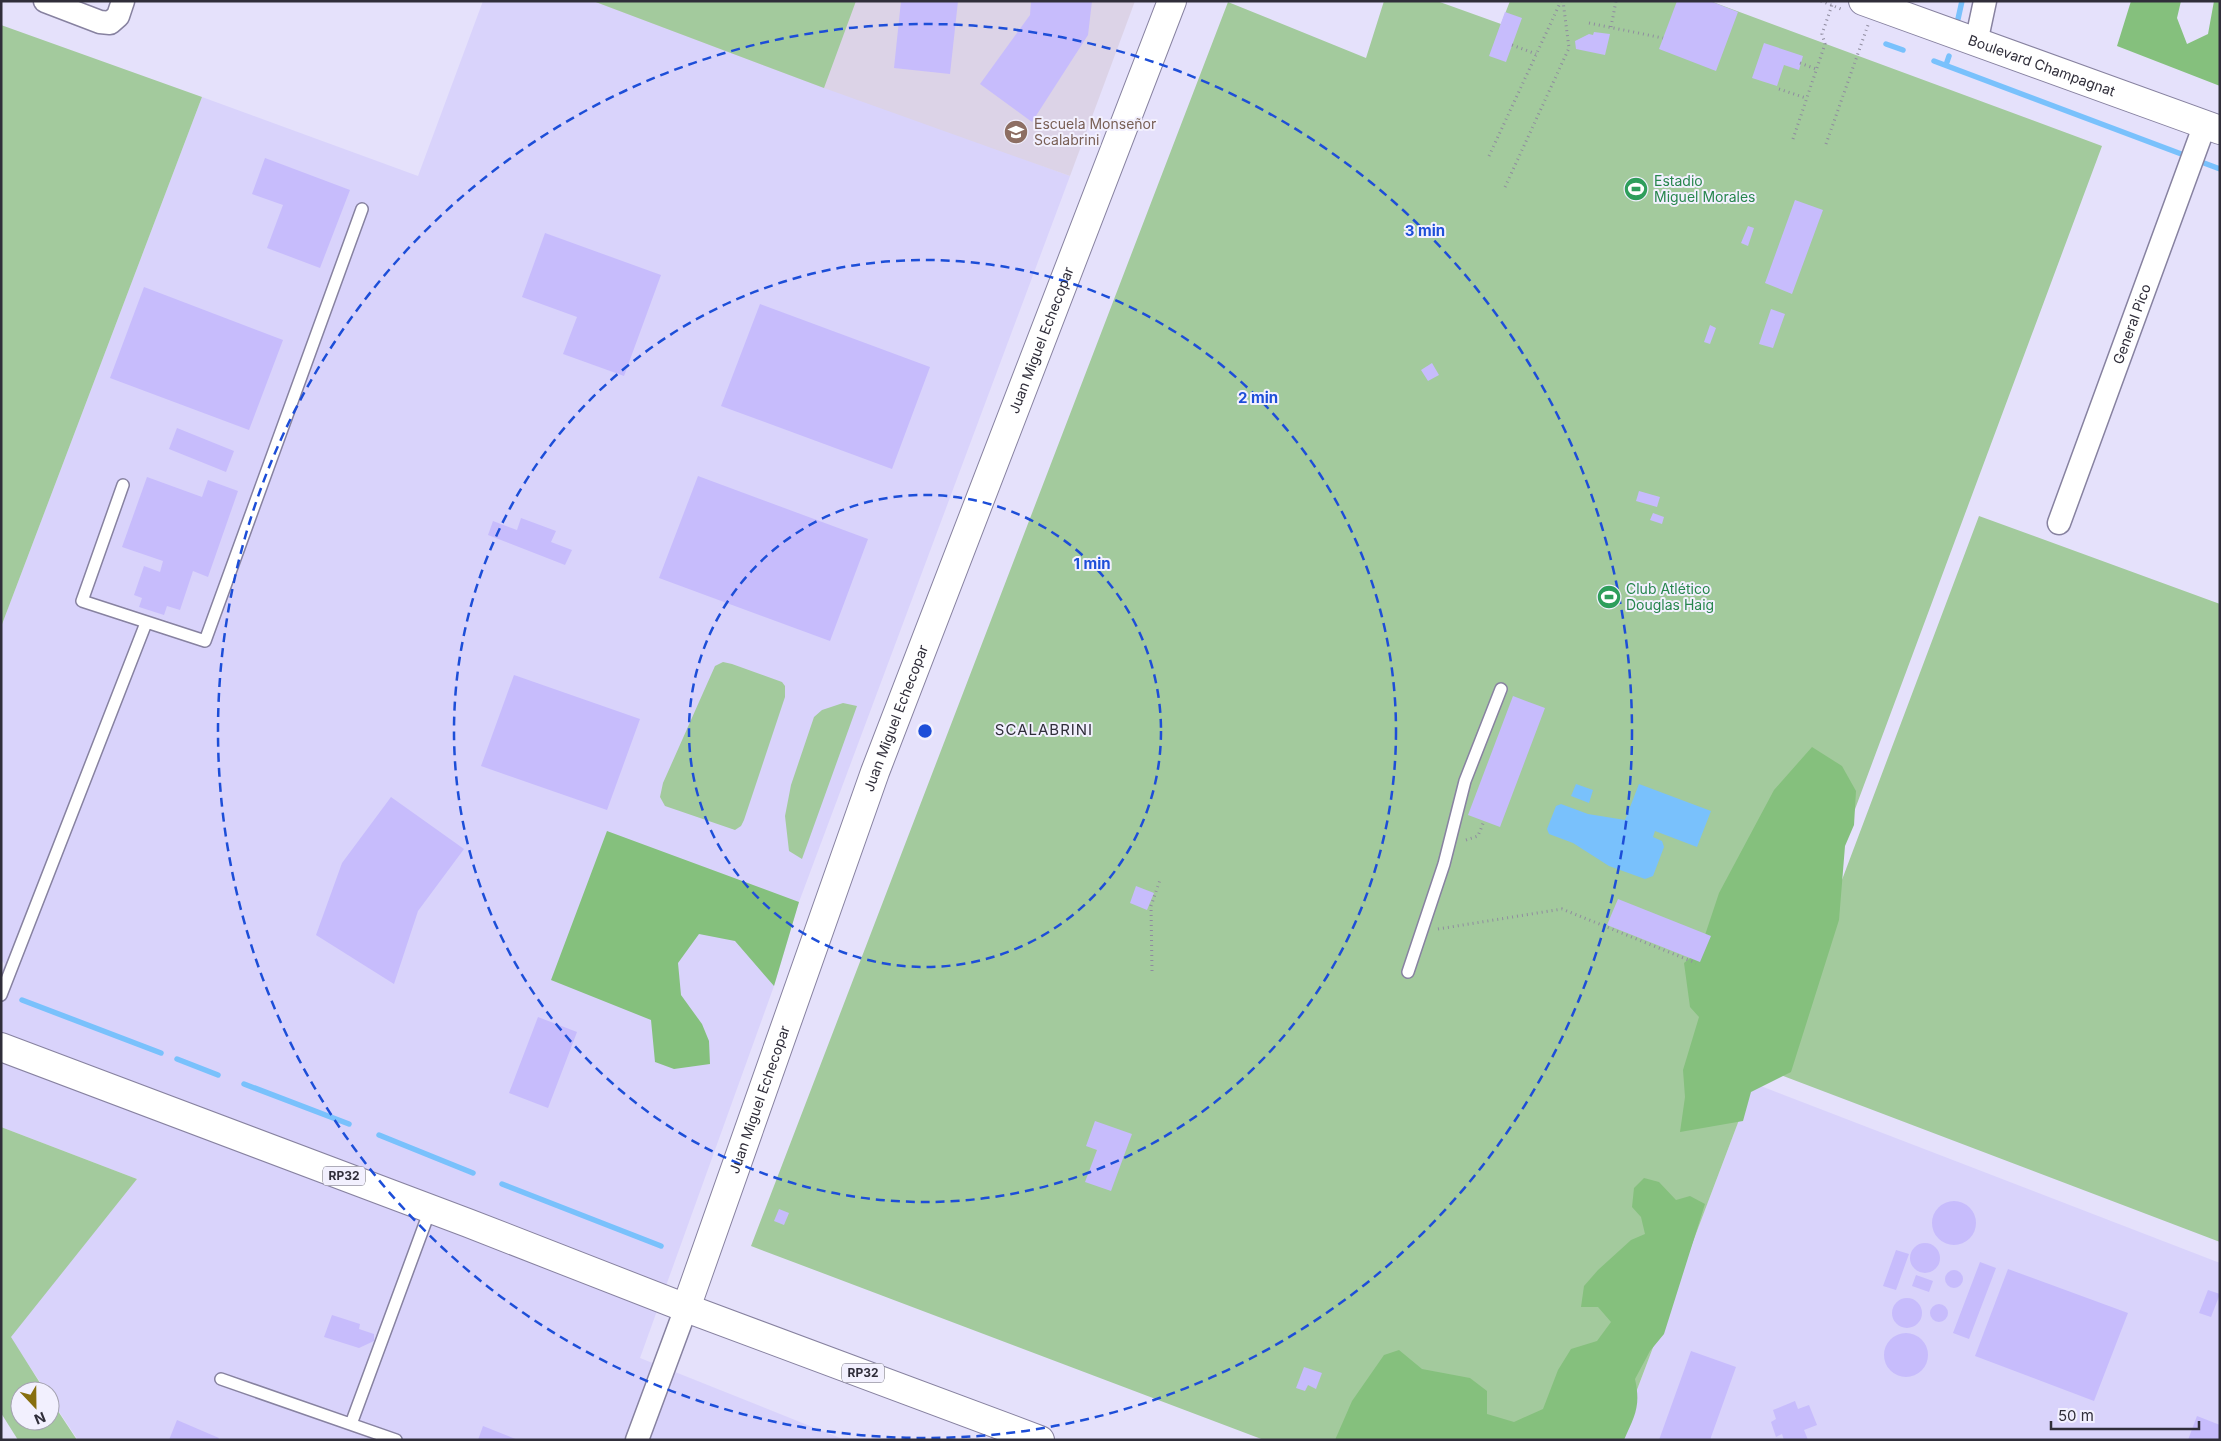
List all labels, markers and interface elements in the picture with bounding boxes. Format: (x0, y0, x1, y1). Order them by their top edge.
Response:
street label: Boulevard Champagnat (1966, 31, 2118, 100)
place label: Escuela Monseñor Scalabrini (1034, 115, 1156, 148)
school or university icon: Escuela Monseñor Scalabrini (1003, 119, 1029, 145)
place label: Estadio Miguel Morales (1654, 172, 1756, 205)
sports icon: Estadio Miguel Morales (1623, 176, 1649, 202)
text: 3 min (1405, 221, 1445, 240)
street label: Juan Miguel Echecopar (1005, 264, 1077, 416)
street label: General Pico (2109, 281, 2154, 366)
text: 2 min (1238, 388, 1278, 407)
text: 1 min (1073, 554, 1111, 573)
place label: Club Atlético Douglas Haig (1626, 580, 1714, 613)
sports icon: Club Atlético Douglas Haig (1596, 584, 1622, 610)
street label: Juan Miguel Echecopar (860, 642, 931, 794)
district label: SCALABRINI (995, 720, 1093, 739)
centre of rings (916, 722, 934, 740)
street label: Juan Miguel Echecopar (725, 1023, 793, 1176)
road number: RP32 (323, 1166, 365, 1186)
road number: RP32 (842, 1364, 884, 1382)
north arrow (10, 1381, 60, 1431)
scale bar (2051, 1398, 2198, 1430)
text: 50 m (2058, 1406, 2094, 1425)
text: N (32, 1409, 48, 1428)

